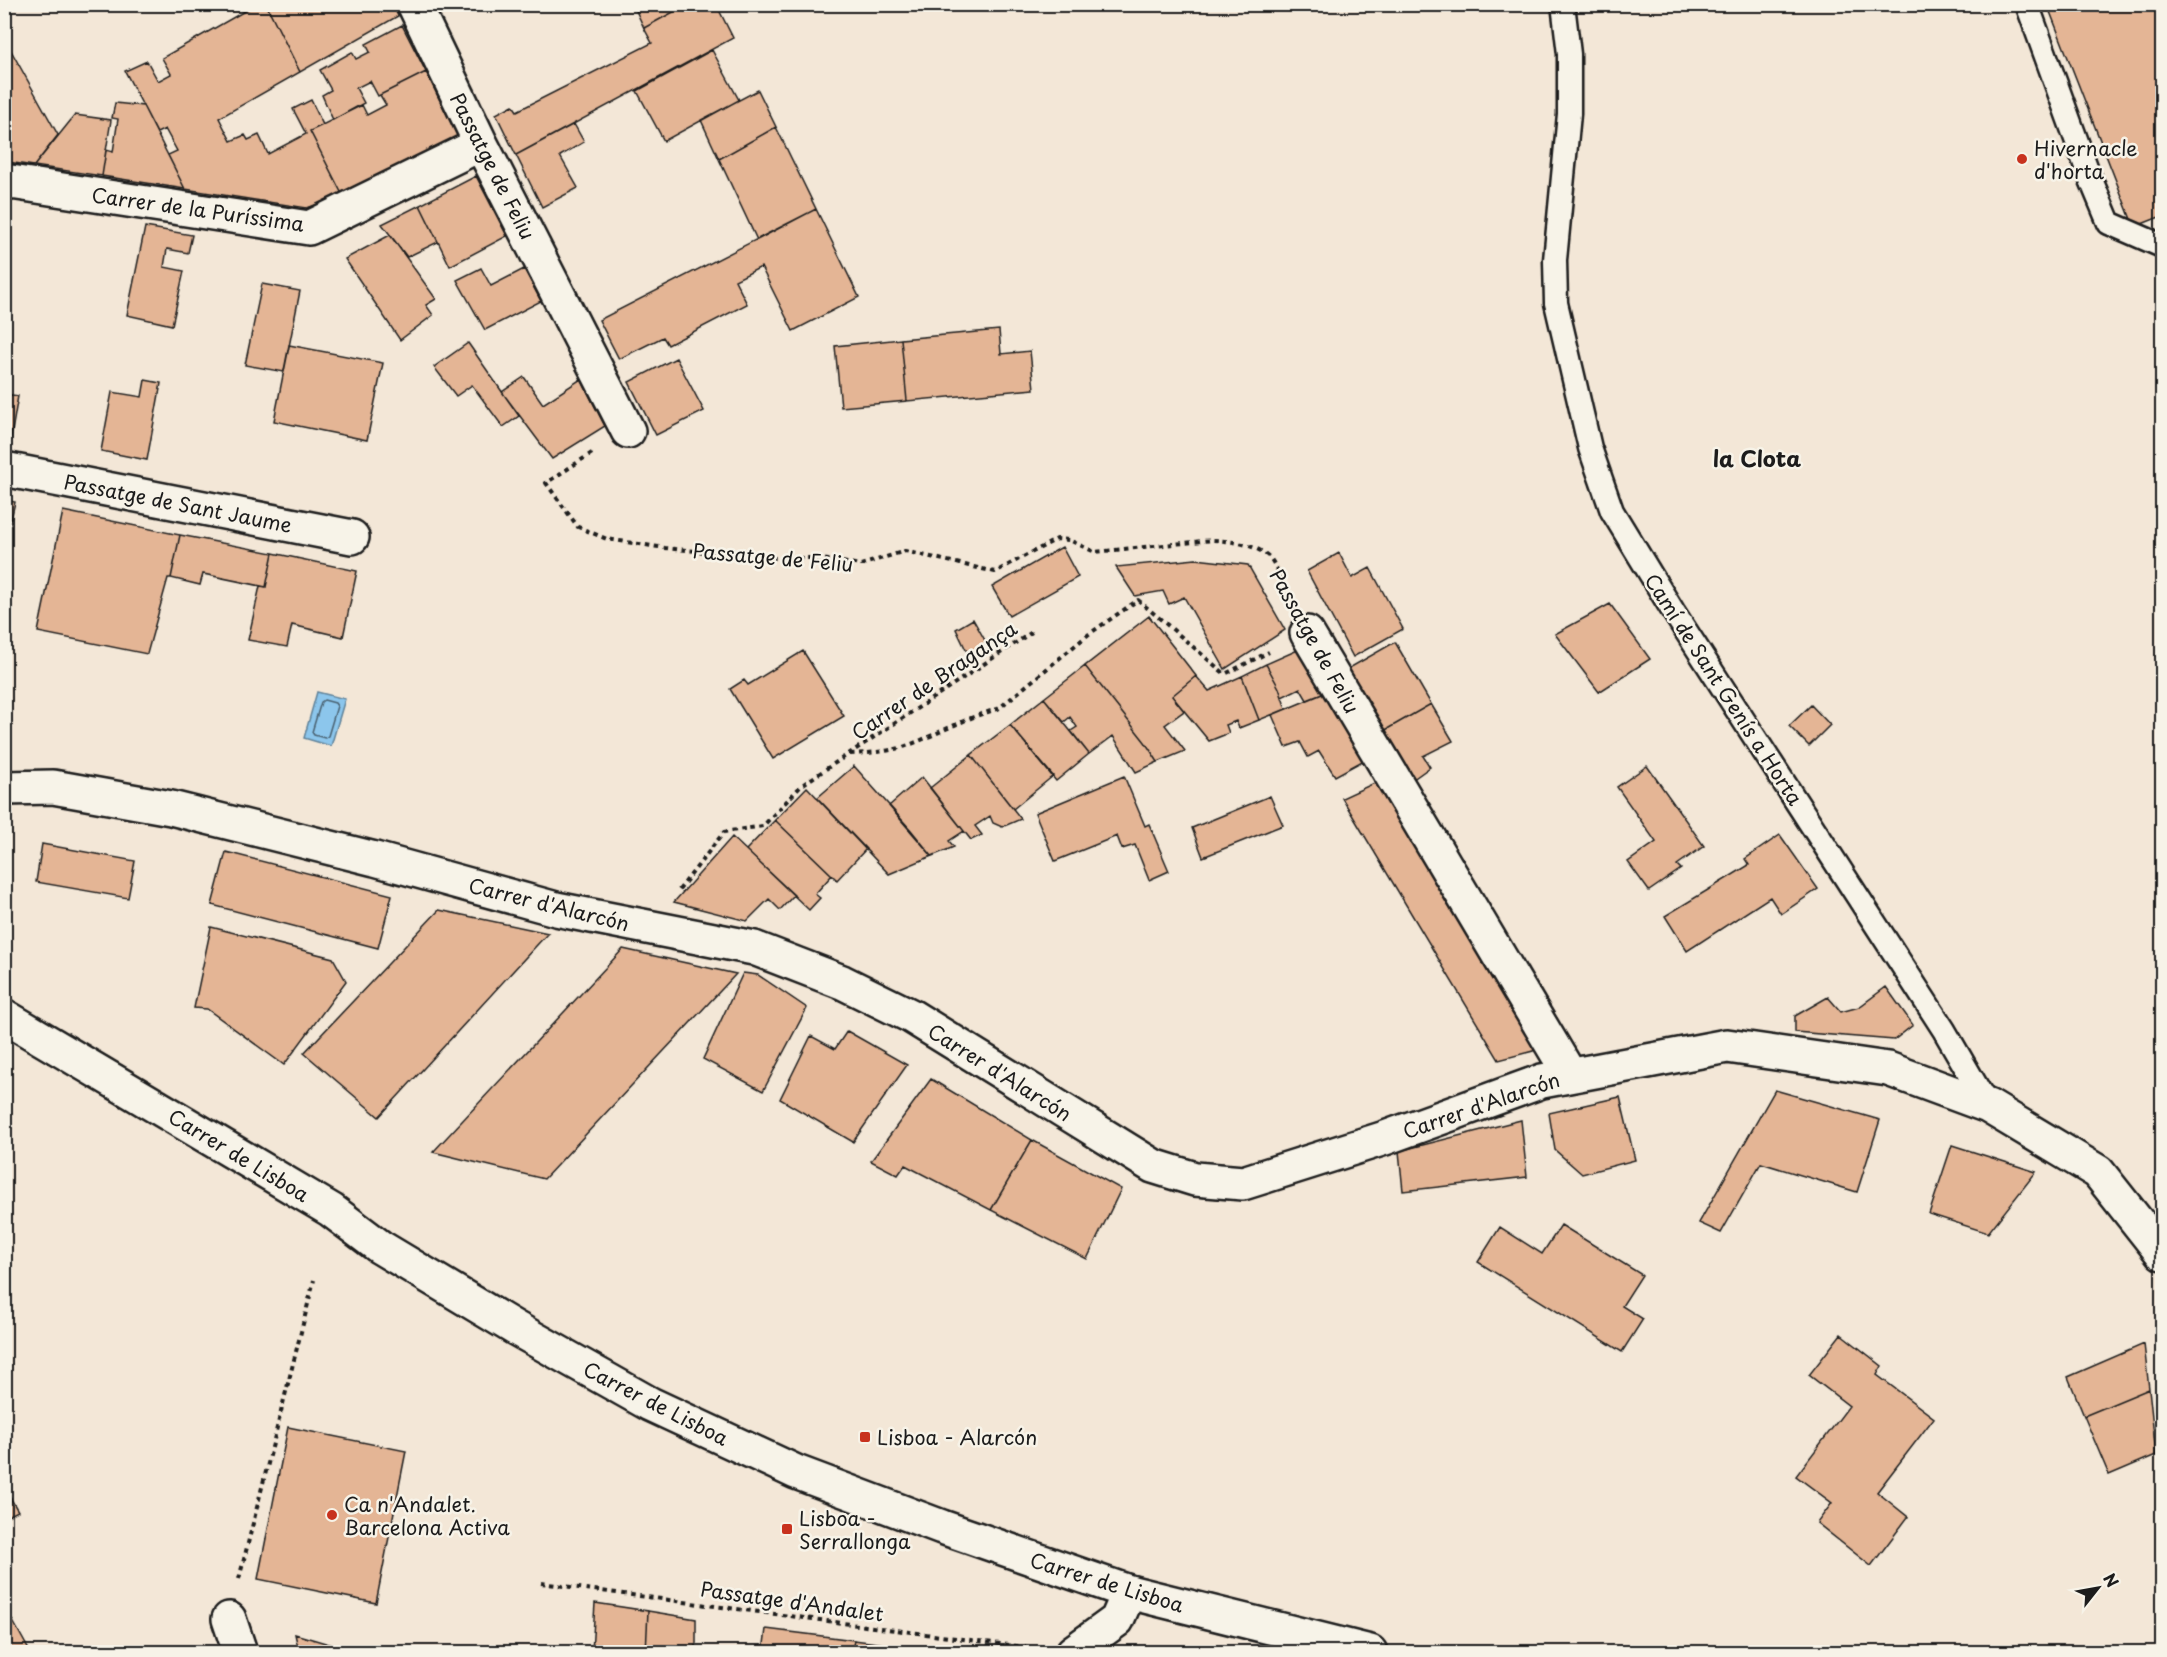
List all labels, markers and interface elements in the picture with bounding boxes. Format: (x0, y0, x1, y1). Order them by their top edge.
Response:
street label: Passatge de Feliu (443, 87, 543, 245)
place label: Hivernacle d'horta (2034, 133, 2138, 186)
marker: Hivernacle d'horta (2015, 152, 2029, 166)
street label: Carrer de la Puríssima (90, 179, 307, 239)
district label: la Clota (1713, 441, 1801, 474)
street label: Passatge de Sant Jaume (61, 466, 295, 540)
street label: Passatge de Feliu (691, 535, 855, 579)
street label: Passatge de Feliu (1263, 563, 1367, 719)
street label: Camí de Sant Genís a Horta (1638, 567, 1811, 811)
street label: Carrer de Bragança (845, 613, 1023, 747)
street label: Carrer d'Alarcón (466, 870, 632, 938)
street label: Carrer d'Alarcón (922, 1016, 1078, 1128)
street label: Carrer d'Alarcón (1398, 1064, 1564, 1146)
street label: Carrer de Lisboa (163, 1101, 315, 1209)
street label: Carrer de Lisboa (578, 1353, 734, 1453)
place label: Lisboa - Alarcón (877, 1422, 1037, 1452)
marker: Lisboa - Alarcón (858, 1430, 872, 1444)
place label: Ca n'Andalet. Barcelona Activa (344, 1489, 510, 1542)
place label: Lisboa - Serrallonga (799, 1503, 911, 1556)
marker: Ca n'Andalet. Barcelona Activa (325, 1508, 339, 1522)
marker: Lisboa - Serrallonga (780, 1522, 794, 1536)
street label: Carrer de Lisboa (1026, 1544, 1188, 1620)
north arrow (2068, 1558, 2128, 1618)
text: N (2098, 1568, 2125, 1591)
street label: Passatge d'Andalet (699, 1573, 885, 1629)

